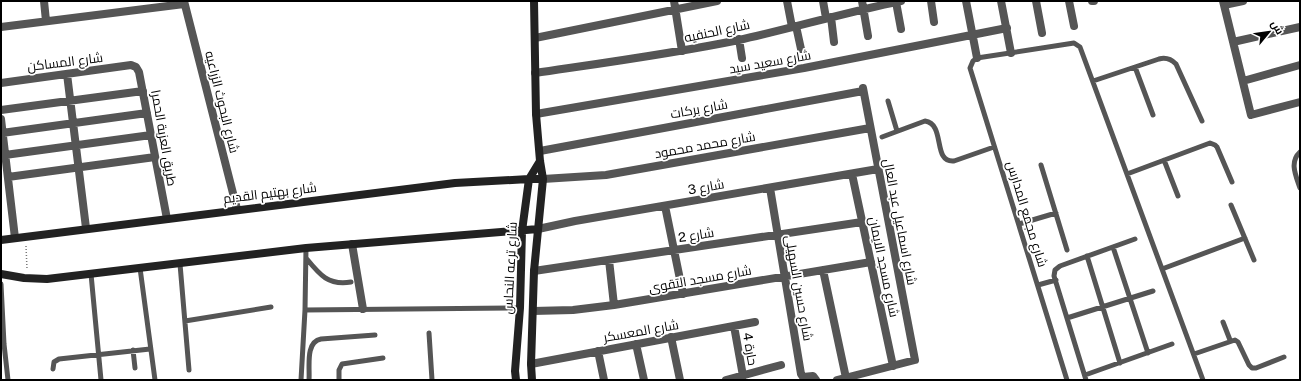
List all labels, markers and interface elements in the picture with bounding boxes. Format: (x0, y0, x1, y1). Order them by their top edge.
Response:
north arrow (1249, 12, 1289, 52)
street label: شارع الحنفيه (683, 17, 751, 46)
text: ش (1268, 18, 1286, 37)
street label: شارع سعيد سيد (728, 47, 812, 78)
street label: شارع البحوث الزراعيه (201, 49, 242, 155)
street label: شارع المساكن (26, 50, 104, 75)
street label: طريق العزبة الحمرا (148, 89, 180, 187)
street label: شارع بركات (669, 97, 729, 122)
street label: شارع محمد محمود (653, 129, 757, 162)
street label: شارع اسماعيل عبد العال (879, 158, 920, 287)
street label: شارع مجمع المدارس (1003, 159, 1050, 269)
street label: شارع 3 (687, 176, 725, 199)
street label: شارع بهتيم القديم (222, 180, 318, 208)
street label: شارع مسجد الايمان (865, 215, 902, 319)
street label: شارع ترعه النحاس (500, 221, 521, 315)
street label: شارع 2 (677, 225, 715, 246)
street label: شارع حسين السهيلى (781, 234, 816, 342)
street label: شارع مسجد التقوى (647, 263, 753, 296)
street label: شارع المعسكر (601, 317, 680, 346)
street label: حارة 4 (740, 331, 760, 367)

